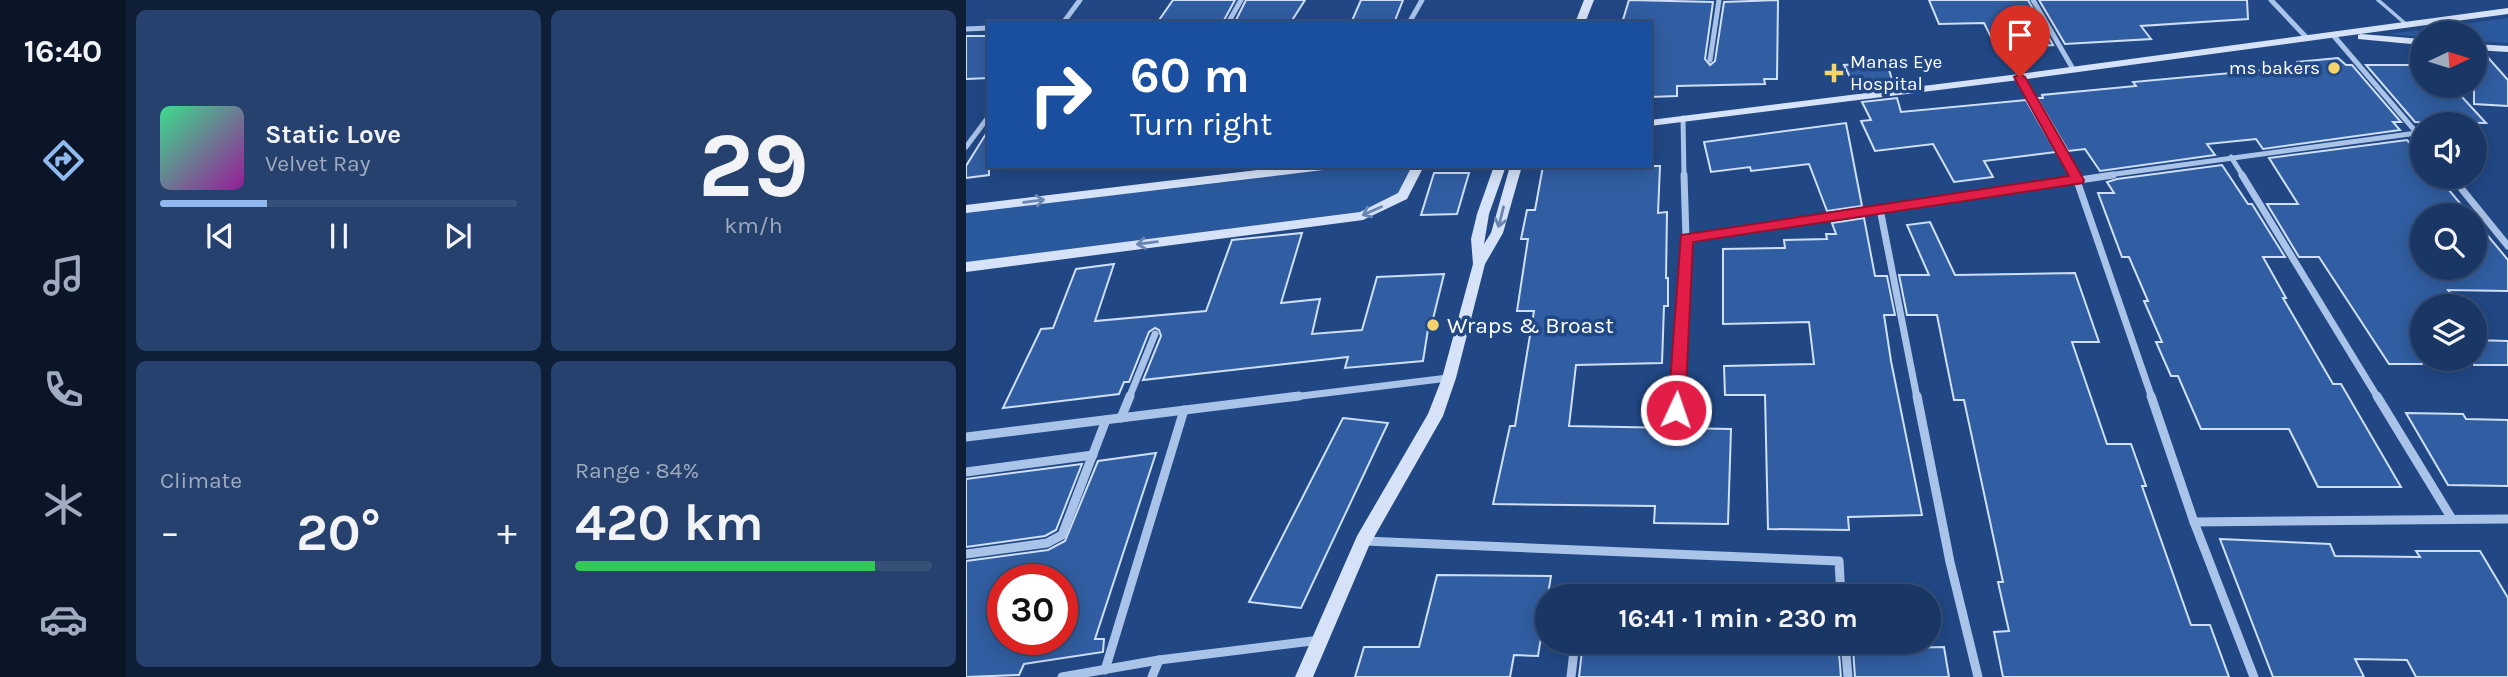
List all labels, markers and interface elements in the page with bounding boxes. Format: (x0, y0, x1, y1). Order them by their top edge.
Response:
pin (1990, 5, 2050, 77)
icon: arrive (2001, 16, 2039, 54)
north arrow (2410, 21, 2487, 98)
map controls (2410, 21, 2487, 371)
text: 16:40 (24, 33, 102, 70)
text: 60 m (1130, 47, 1250, 104)
icon: right (1015, 49, 1106, 140)
place label: Manas Eye Hospital (1850, 51, 1942, 95)
place label: ms bakers (2229, 57, 2320, 79)
marker: ms bakers (2326, 60, 2342, 76)
marker: Manas Eye Hospital (1824, 63, 1844, 83)
text: Turn right (1130, 106, 1272, 143)
button: sound (2410, 112, 2487, 189)
text: 29 (698, 113, 809, 219)
text: Static Love (265, 119, 401, 150)
icon: directions (39, 136, 88, 185)
text: Velvet Ray (265, 150, 370, 177)
one-way arrow (1022, 194, 1045, 207)
button: search (2410, 203, 2487, 280)
one-way arrow (1362, 205, 1383, 218)
one-way arrow (1494, 205, 1507, 228)
text: km/h (724, 212, 783, 239)
icon: previous (201, 217, 239, 255)
icon: pause (320, 217, 358, 255)
icon: next (439, 217, 477, 255)
one-way arrow (1136, 237, 1159, 250)
icon: music (39, 251, 88, 300)
button: layers (2410, 294, 2487, 371)
place label: Wraps & Broast (1447, 312, 1614, 339)
marker: Wraps & Broast (1425, 317, 1441, 333)
icon: phone (39, 365, 88, 414)
position arrow (1639, 373, 1713, 447)
text: Range · 84% (575, 457, 699, 484)
text: Climate (160, 467, 242, 494)
icon: climate (39, 480, 88, 529)
text: 420 km (575, 492, 764, 553)
text: 20° (296, 502, 381, 563)
text: − (160, 510, 180, 555)
text: + (497, 510, 517, 555)
speed limit sign: 30 (987, 564, 1078, 655)
icon: car (39, 595, 88, 644)
text: 16:41 · 1 min · 230 m (1618, 603, 1858, 634)

